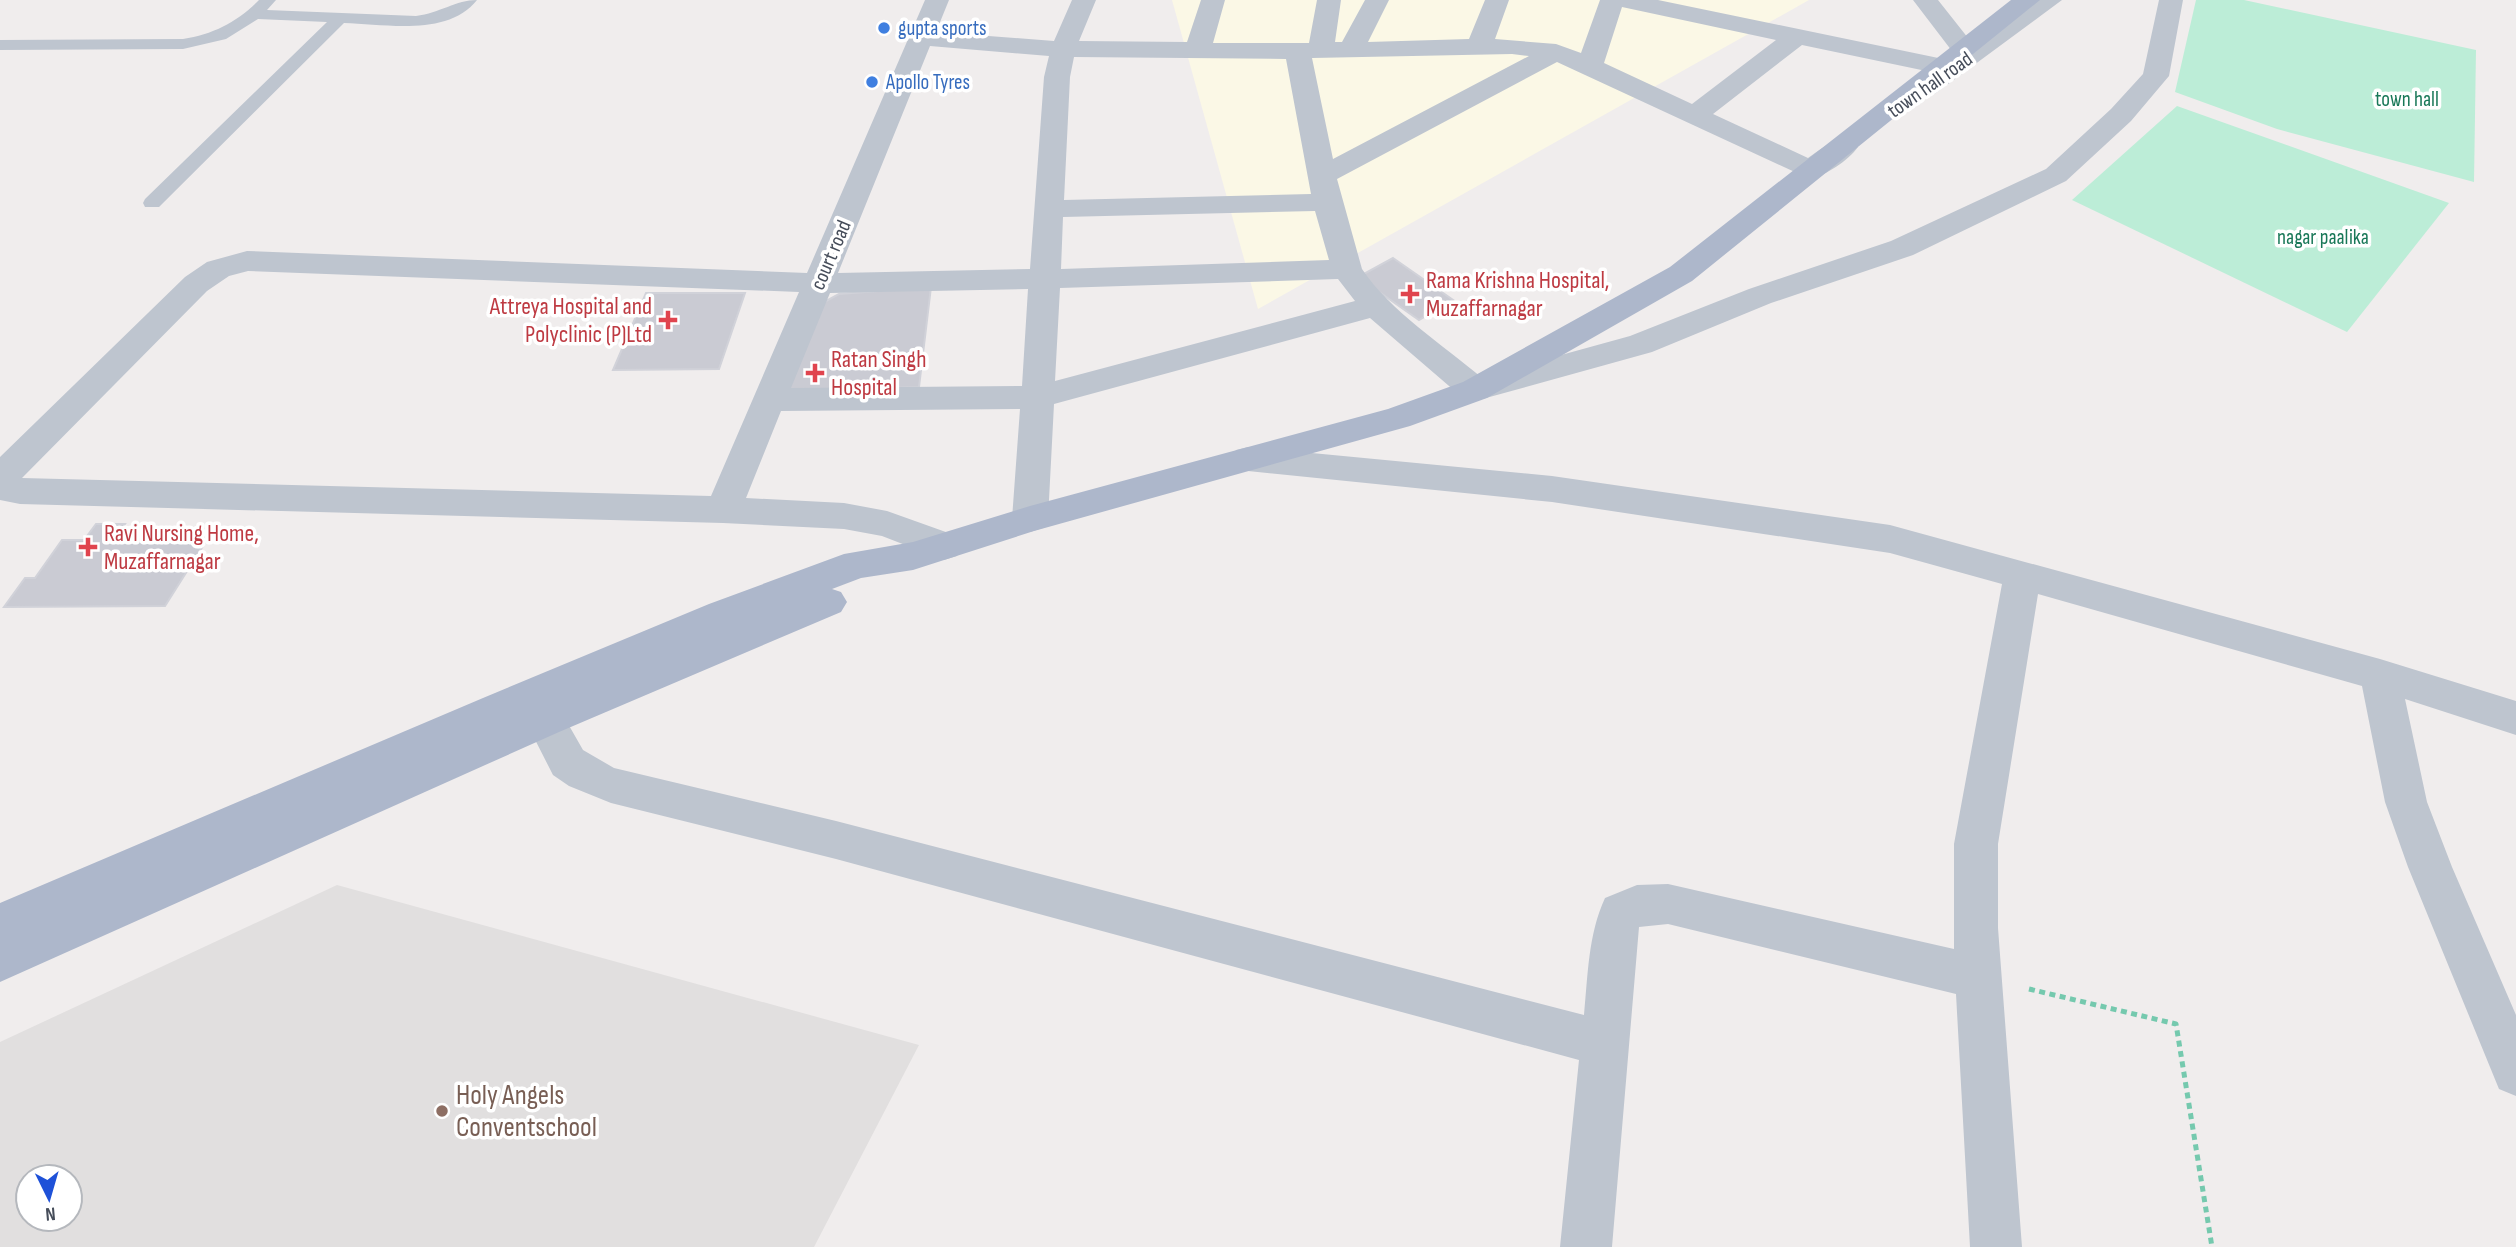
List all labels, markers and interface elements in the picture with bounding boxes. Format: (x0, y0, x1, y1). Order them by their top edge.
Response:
place label: gupta sports (898, 16, 987, 41)
marker: gupta sports (876, 20, 892, 36)
street label: town hall road (1883, 47, 1977, 123)
place label: Apollo Tyres (885, 70, 970, 95)
marker: Apollo Tyres (864, 74, 880, 90)
park label: town hall (2375, 87, 2439, 112)
street label: court road (805, 216, 857, 294)
park label: nagar paalika (2277, 225, 2369, 250)
place label: Rama Krishna Hospital, Muzaffarnagar (1426, 266, 1609, 323)
marker: Rama Krishna Hospital, Muzaffarnagar (1400, 284, 1420, 304)
place label: Attreya Hospital and Polyclinic (P)Ltd (489, 292, 652, 349)
marker: Attreya Hospital and Polyclinic (P)Ltd (658, 310, 678, 330)
place label: Ratan Singh Hospital (831, 345, 926, 402)
marker: Ratan Singh Hospital (805, 363, 825, 383)
place label: Ravi Nursing Home, Muzaffarnagar (104, 519, 259, 576)
marker: Ravi Nursing Home, Muzaffarnagar (78, 537, 98, 557)
place label: Holy Angels Conventschool (456, 1079, 597, 1144)
marker: Holy Angels Conventschool (434, 1103, 450, 1119)
north arrow (14, 1163, 84, 1233)
text: N (44, 1202, 56, 1225)

